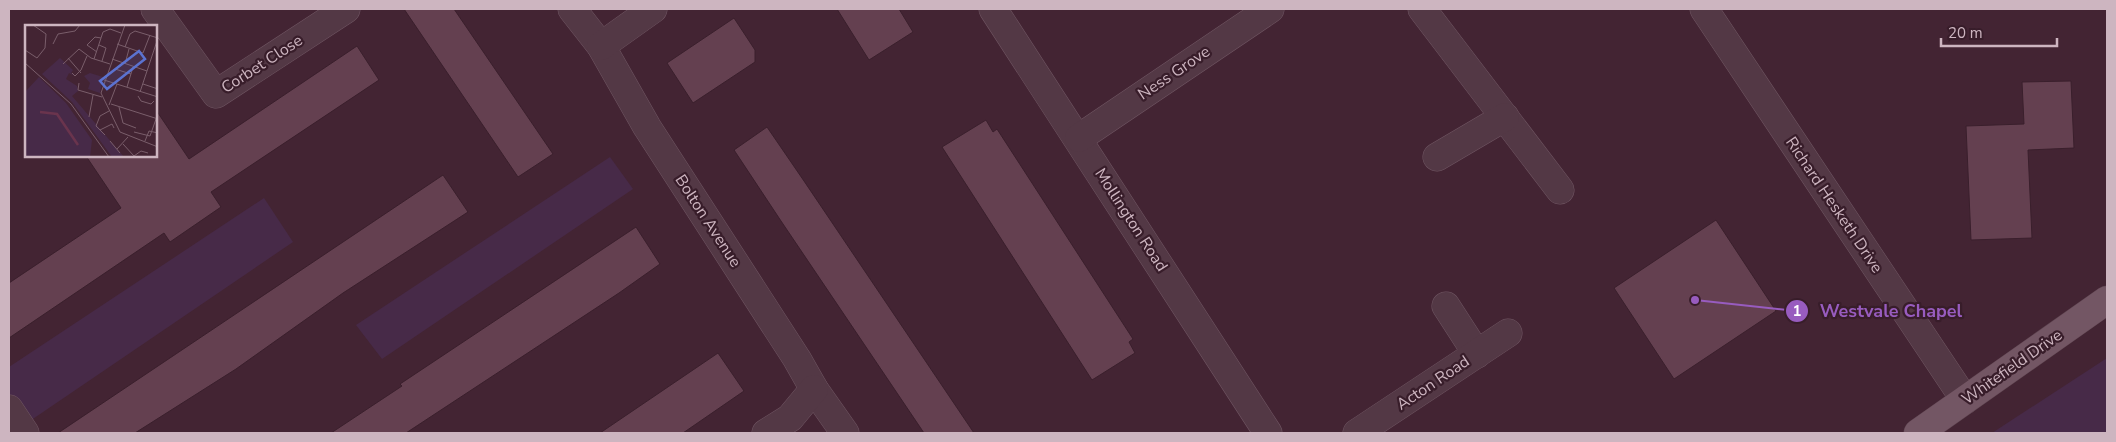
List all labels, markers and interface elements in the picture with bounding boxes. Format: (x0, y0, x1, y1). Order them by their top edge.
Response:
scale bar (1941, 15, 2057, 47)
text: 20 m (1948, 23, 1983, 43)
inset map (25, 25, 158, 158)
street label: Corbet Close (217, 29, 307, 99)
street label: Ness Grove (1134, 41, 1214, 105)
street label: Richard Hesketh Drive (1780, 133, 1888, 277)
street label: Mollington Road (1089, 164, 1173, 276)
street label: Bolton Avenue (670, 170, 746, 272)
callout: Westvale Chapel (1784, 295, 1972, 328)
text: Westvale Chapel (1820, 299, 1963, 323)
text: 1 (1792, 301, 1802, 321)
street label: Whitefield Drive (1957, 324, 2067, 410)
street label: Acton Road (1392, 350, 1474, 416)

